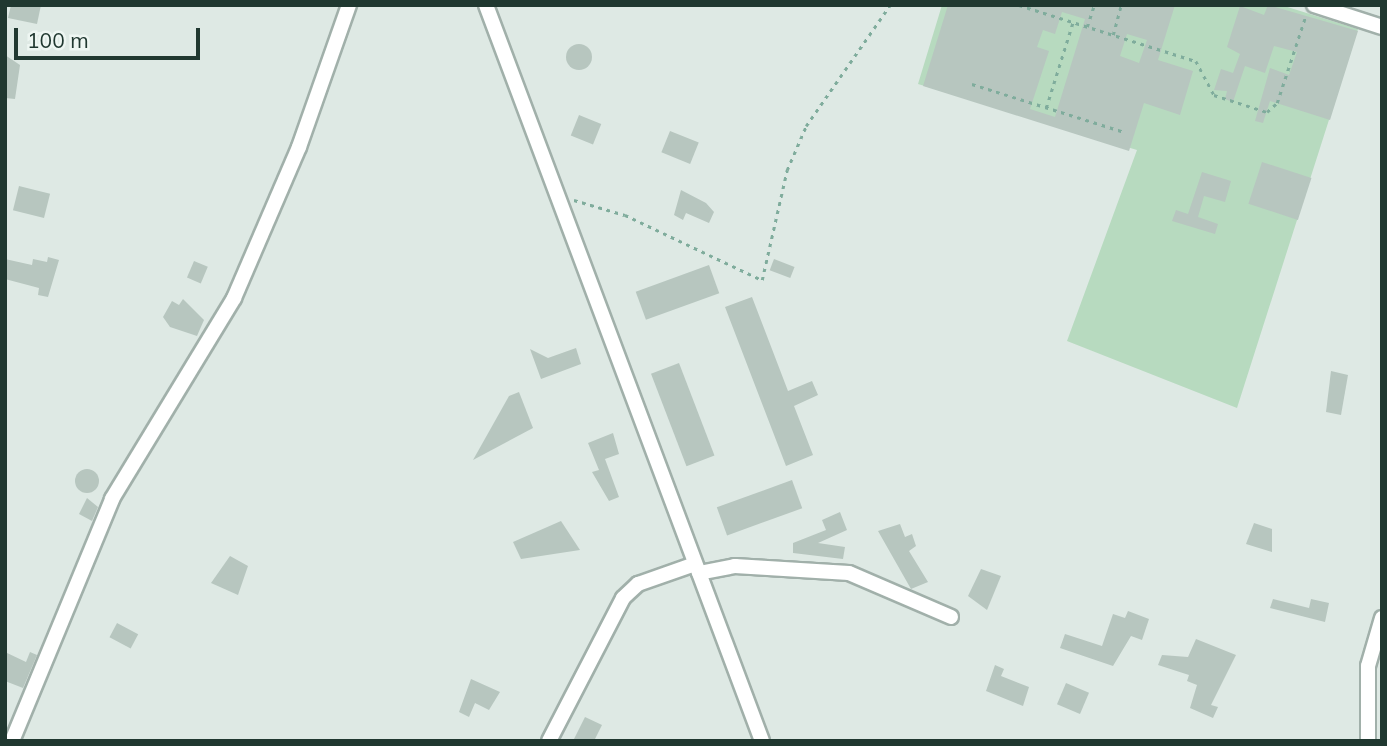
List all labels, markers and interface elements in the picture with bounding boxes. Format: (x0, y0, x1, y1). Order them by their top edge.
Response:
scale bar (18, 14, 203, 58)
text: 100 m (27, 27, 89, 53)

